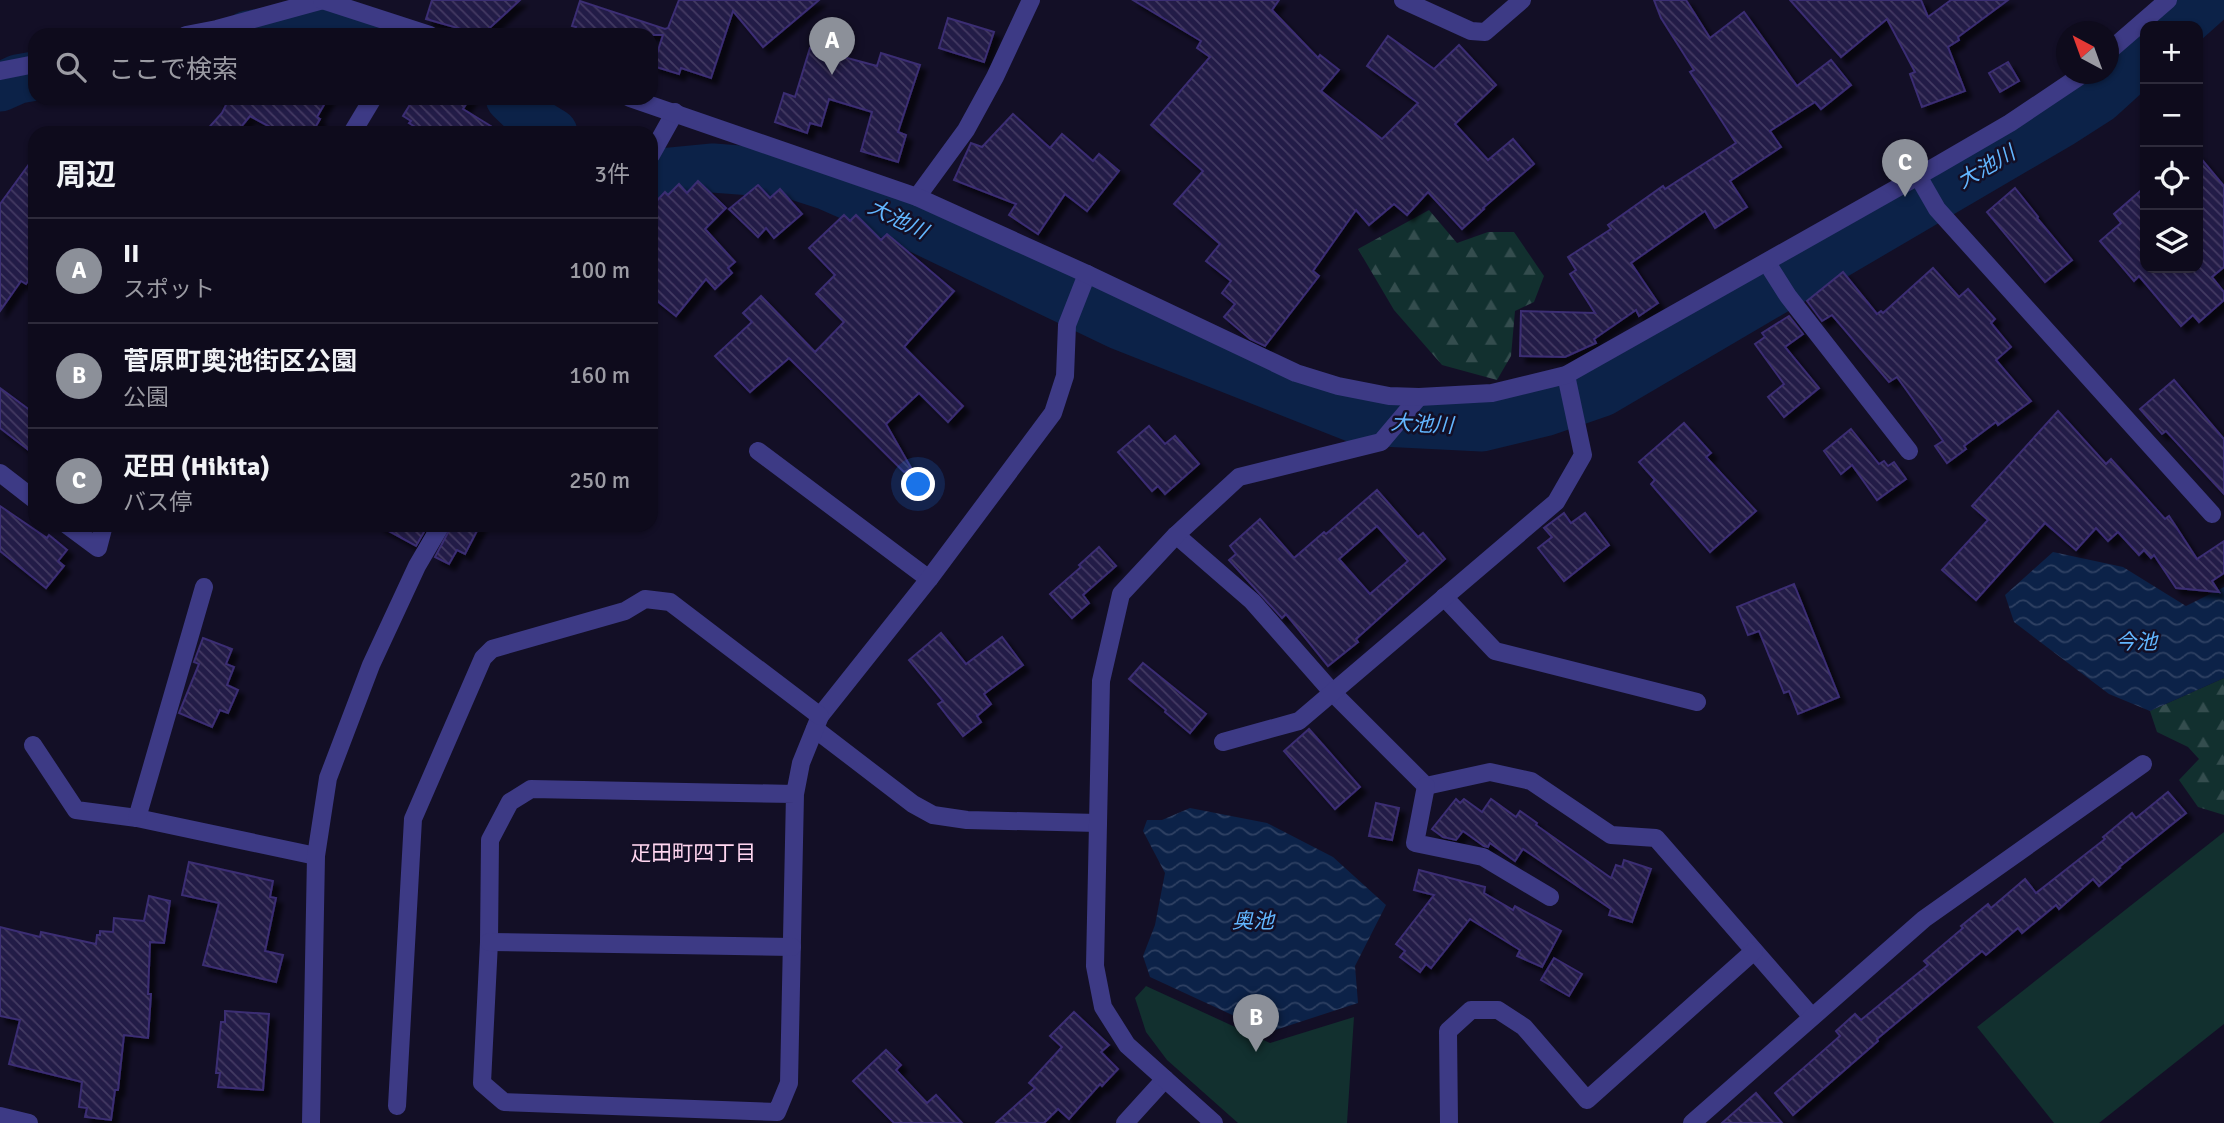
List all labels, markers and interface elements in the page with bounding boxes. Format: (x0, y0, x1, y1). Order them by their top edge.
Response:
pin: A (809, 17, 855, 75)
north arrow (2056, 21, 2119, 84)
map controls (2140, 21, 2203, 273)
button: + (2140, 21, 2203, 84)
search box (28, 28, 658, 105)
icon: search (52, 48, 90, 86)
text: ここで検索 (108, 54, 238, 86)
button: − (2140, 84, 2203, 147)
pin: C (1882, 139, 1928, 197)
water label: 大池川 (1952, 139, 2022, 194)
button: locate (2140, 147, 2203, 210)
text: 周辺 (56, 157, 116, 194)
text: 3件 (595, 160, 630, 189)
water label: 大池川 (864, 194, 934, 245)
button: layers (2140, 210, 2203, 273)
text: II (123, 238, 139, 270)
text: A (72, 256, 86, 285)
text: 100 m (569, 256, 630, 285)
text: スポット (123, 275, 215, 304)
text: 菅原町奥池街区公園 (123, 346, 357, 378)
text: B (72, 361, 86, 390)
text: 160 m (569, 361, 630, 390)
text: 公園 (123, 383, 169, 412)
water label: 大池川 (1390, 409, 1456, 439)
text: 疋田 (Hikita) (123, 451, 270, 483)
text: C (72, 466, 86, 495)
text: 250 m (569, 466, 630, 495)
your location (901, 467, 935, 501)
text: バス停 (123, 488, 192, 517)
water label: 今池 (2115, 629, 2159, 655)
district label: 疋田町四丁目 (630, 840, 756, 866)
water label: 奥池 (1232, 908, 1276, 934)
pin: B (1233, 994, 1279, 1052)

